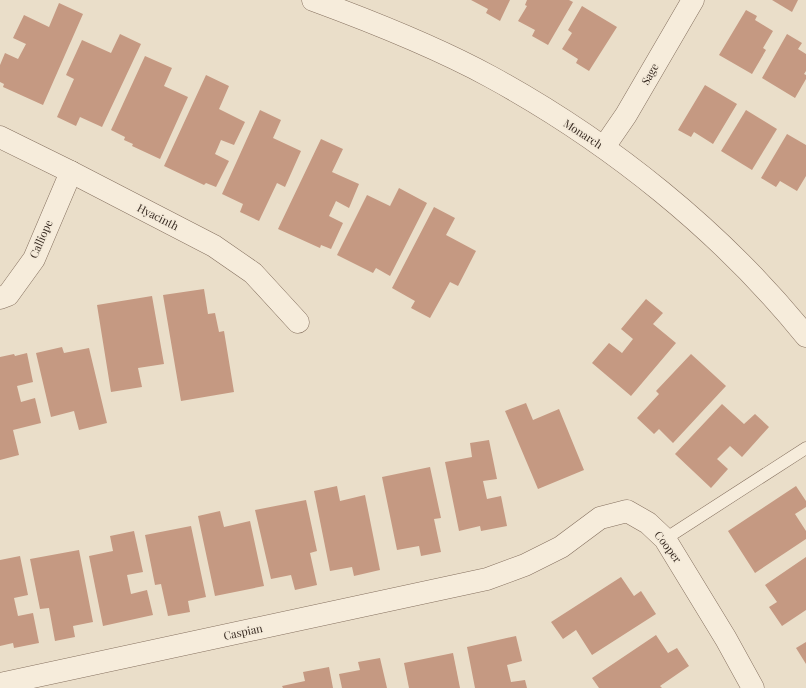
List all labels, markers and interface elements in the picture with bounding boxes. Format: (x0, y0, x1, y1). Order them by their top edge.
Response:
street label: Sage (637, 60, 662, 87)
street label: Monarch (561, 115, 606, 152)
street label: Hyacinth (135, 200, 182, 234)
street label: Calliope (25, 217, 56, 260)
street label: Cooper (651, 528, 685, 566)
street label: Caspian (222, 620, 264, 643)

